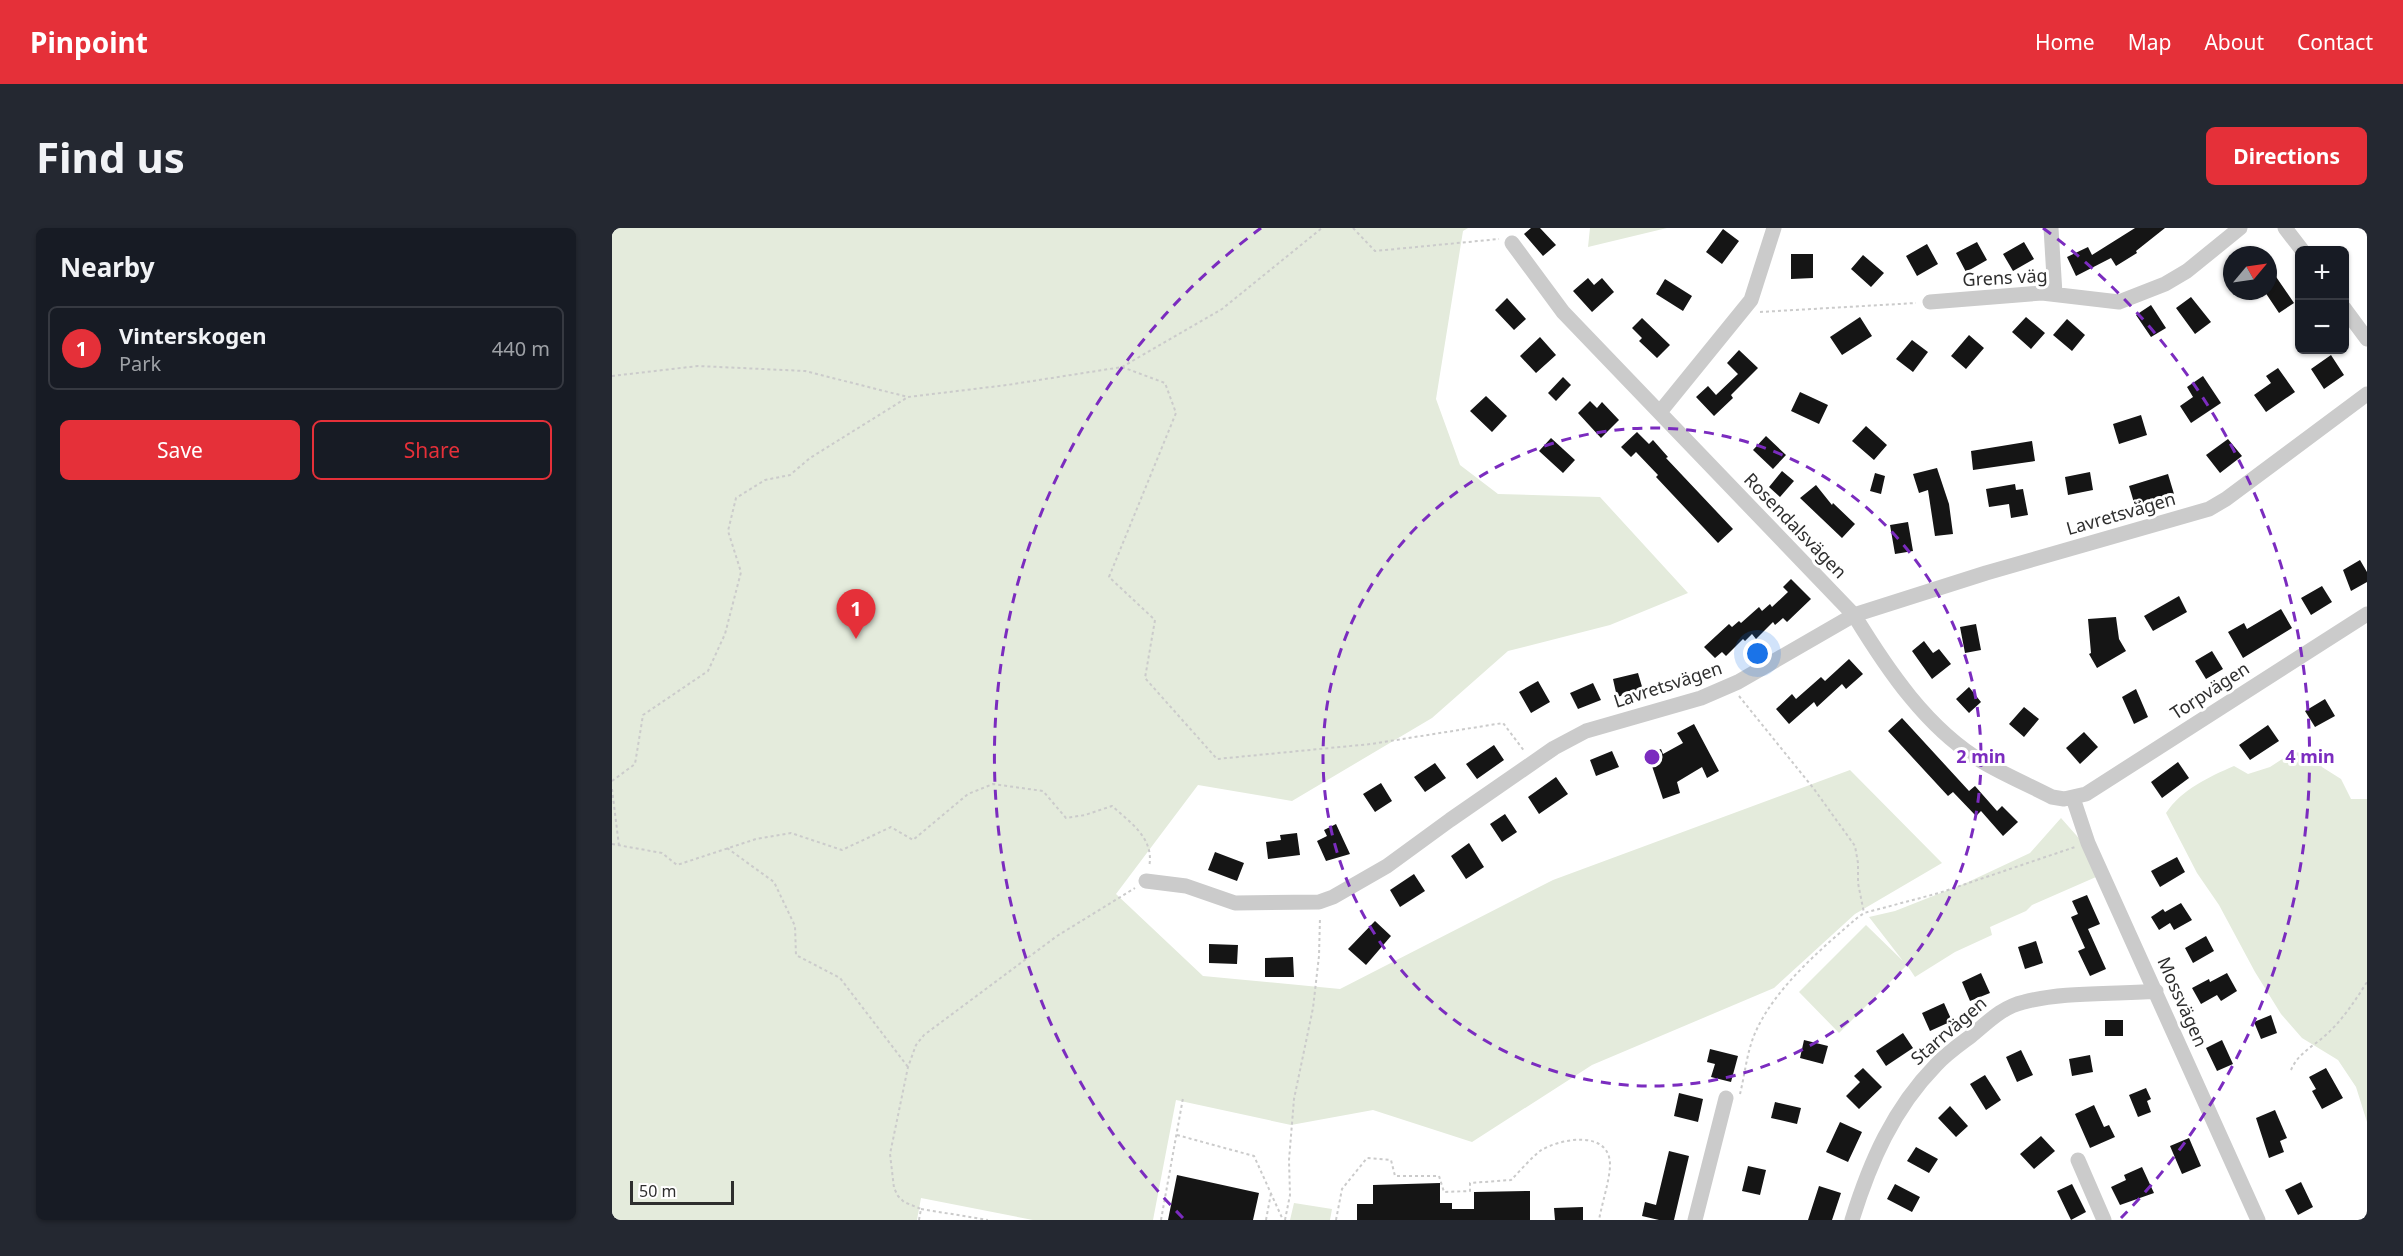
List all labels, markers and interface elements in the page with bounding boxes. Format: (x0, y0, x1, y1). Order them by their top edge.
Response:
text: Pinpoint (30, 23, 148, 61)
text: Home (2035, 28, 2095, 56)
text: Map (2128, 28, 2171, 56)
text: About (2204, 28, 2264, 56)
text: Contact (2297, 28, 2373, 56)
button: Directions (2206, 127, 2367, 185)
text: Find us (36, 128, 185, 185)
north arrow (2223, 246, 2277, 300)
map controls (2295, 246, 2349, 354)
button: + (2295, 246, 2349, 300)
text: Nearby (60, 249, 155, 285)
street label: Grens väg (1962, 263, 2048, 291)
button: − (2295, 300, 2349, 354)
text: Vinterskogen (119, 320, 266, 350)
text: 1 (76, 335, 87, 362)
text: 440 m (492, 335, 550, 362)
text: Park (119, 350, 161, 377)
button: Save (60, 420, 300, 480)
button: Share (312, 420, 552, 480)
street label: Rosendalsvägen (1739, 467, 1852, 583)
street label: Lavretsvägen (2063, 486, 2178, 540)
pin: 1 (836, 590, 876, 639)
your location (1743, 639, 1772, 668)
street label: Lavretsvägen (1610, 655, 1725, 713)
street label: Torpvägen (2165, 656, 2253, 725)
text: 2 min (1956, 744, 2006, 768)
text: 4 min (2285, 744, 2335, 768)
centre of rings (1642, 747, 1662, 767)
street label: Mossvägen (2152, 953, 2213, 1050)
street label: Starrvägen (1905, 991, 1991, 1070)
scale bar (630, 1178, 734, 1206)
text: 50 m (639, 1180, 676, 1202)

